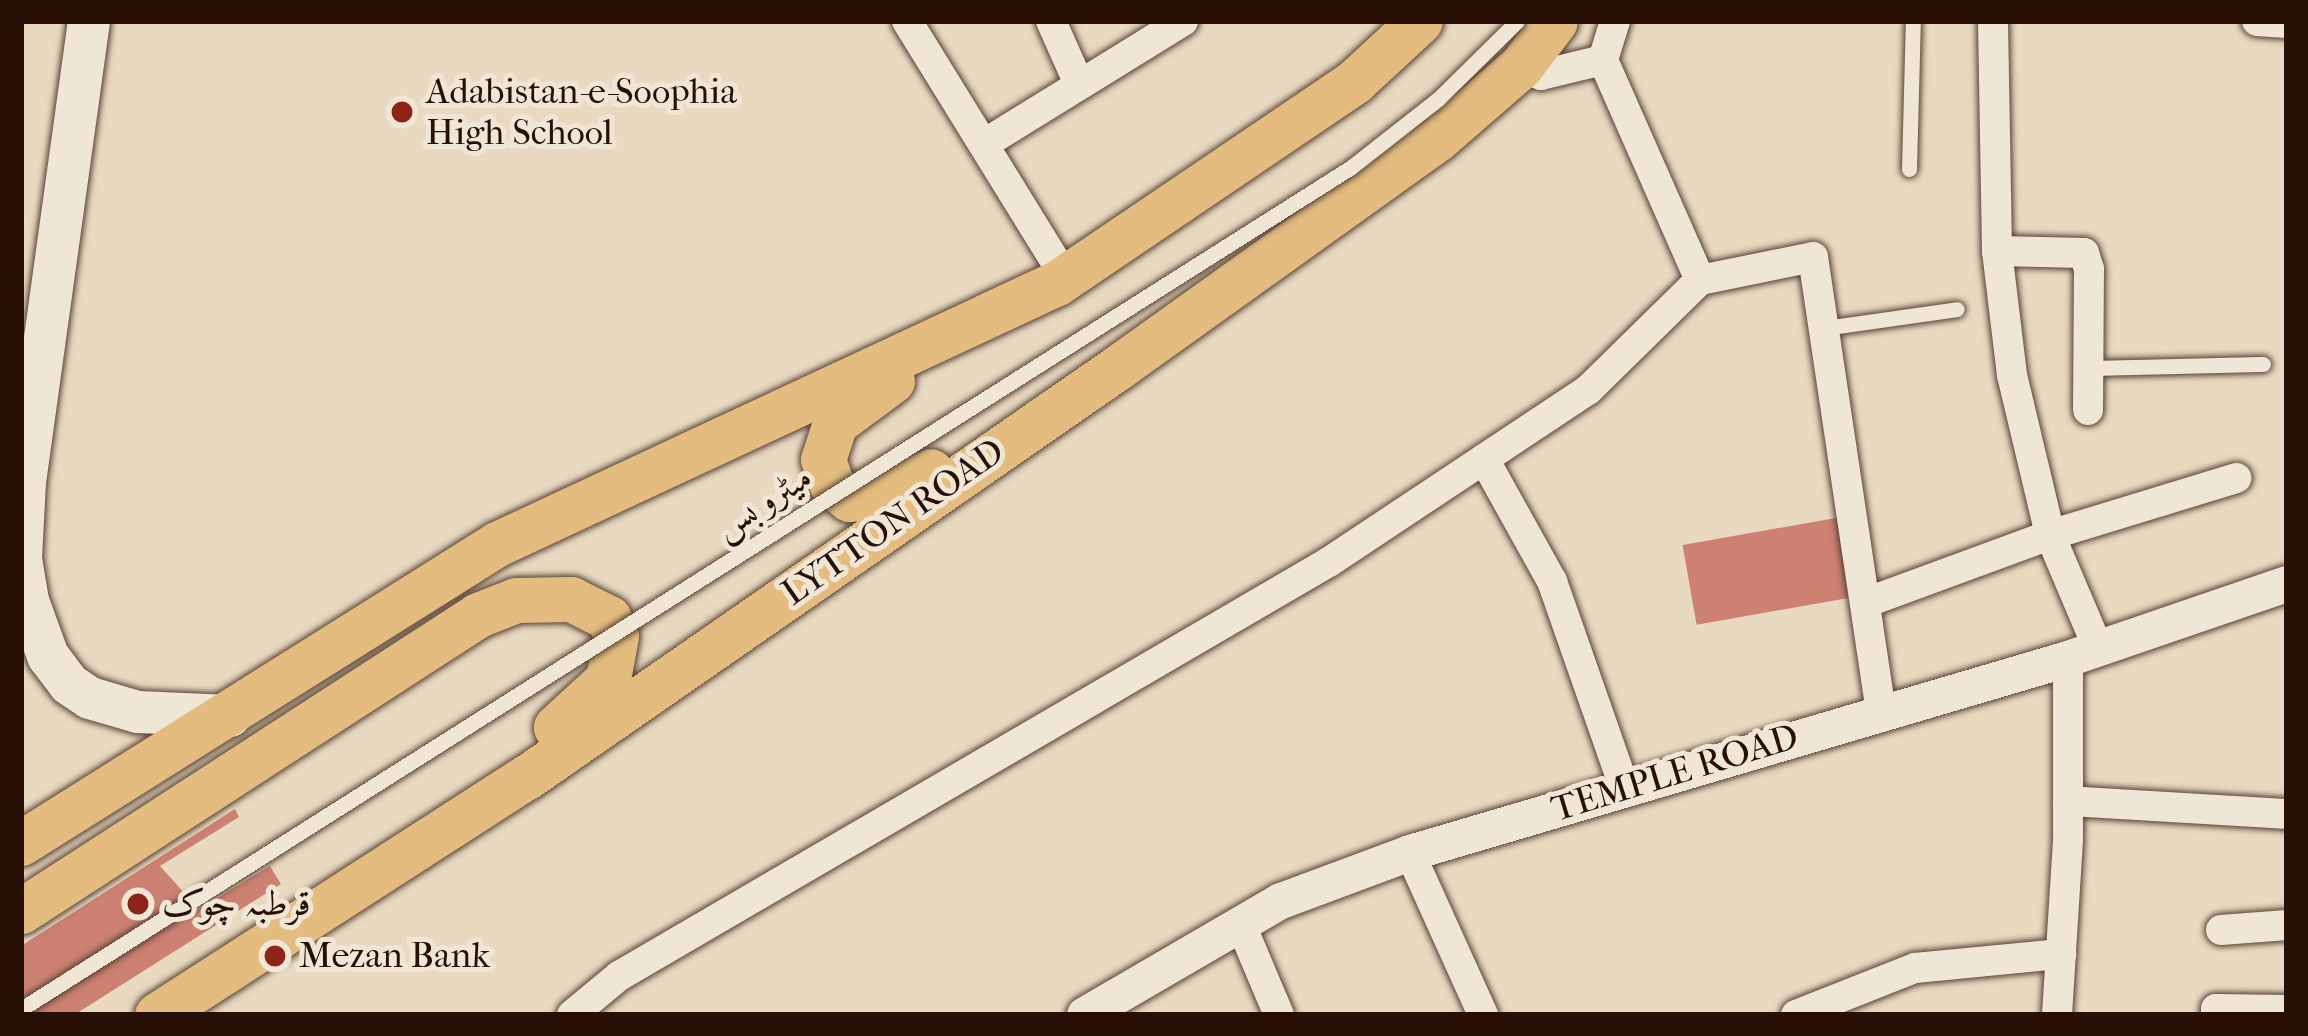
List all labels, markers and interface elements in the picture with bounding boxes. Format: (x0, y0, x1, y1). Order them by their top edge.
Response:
place label: Adabistan-e-Soophia High School (426, 69, 737, 154)
marker: Adabistan-e-Soophia High School (389, 99, 415, 125)
street label: LYTTON ROAD (774, 429, 1012, 615)
street label: میٹرو بس (706, 455, 820, 549)
street label: TEMPLE ROAD (1546, 715, 1804, 831)
place label: قرطبہ چوک (162, 882, 311, 926)
marker: قرطبہ چوک (125, 891, 151, 917)
place label: Mezan Bank (299, 934, 490, 978)
marker: Mezan Bank (262, 943, 288, 969)

